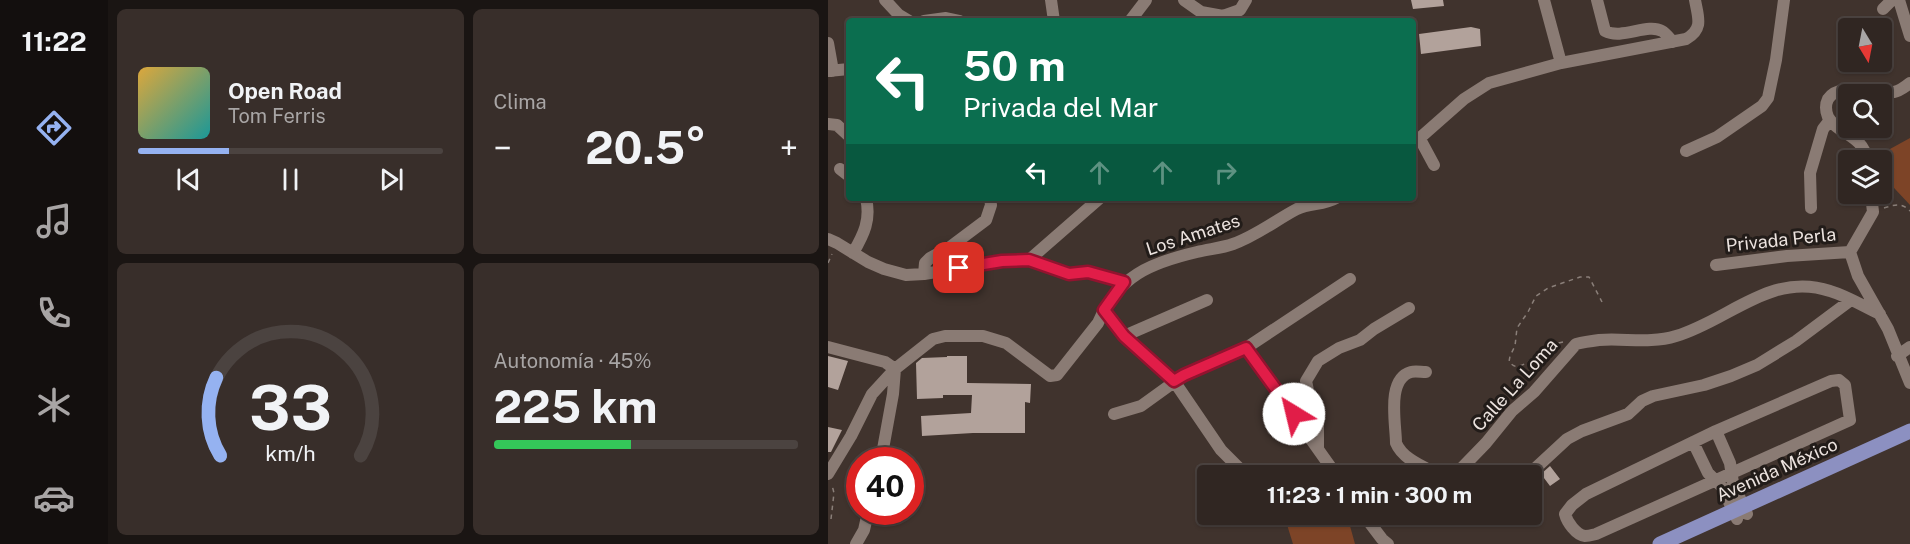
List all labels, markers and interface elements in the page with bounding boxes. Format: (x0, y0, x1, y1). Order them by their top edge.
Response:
north arrow (1838, 18, 1892, 72)
map controls (1838, 18, 1892, 204)
text: 11:22 (21, 25, 87, 57)
text: 50 m (963, 41, 1066, 90)
icon: left (864, 42, 942, 120)
text: Open Road (228, 78, 342, 104)
button: search (1838, 84, 1892, 138)
text: Clima (494, 90, 547, 114)
text: Privada del Mar (963, 91, 1158, 123)
text: Tom Ferris (228, 104, 326, 128)
icon: directions (33, 107, 75, 149)
text: 20.5° (585, 121, 706, 174)
text: − (494, 129, 512, 167)
text: + (780, 129, 798, 167)
button: layers (1838, 150, 1892, 204)
icon: left (1020, 156, 1053, 189)
icon: ahead (1083, 156, 1116, 189)
icon: ahead (1146, 156, 1179, 189)
icon: right (1209, 156, 1242, 189)
icon: previous (172, 163, 205, 196)
icon: pause (274, 163, 307, 196)
icon: next (375, 163, 408, 196)
icon: music (33, 200, 75, 242)
street label: Los Amates (1143, 209, 1242, 260)
street label: Privada Perla (1725, 223, 1837, 256)
pin (933, 242, 984, 293)
icon: arrive (942, 251, 975, 284)
icon: phone (33, 292, 75, 334)
street label: Calle La Loma (1468, 334, 1562, 435)
text: Autonomía · 45% (494, 349, 651, 373)
text: 33 (249, 371, 332, 444)
text: 225 km (494, 380, 658, 433)
position arrow (1262, 382, 1326, 446)
icon: climate (33, 384, 75, 426)
street label: Avenida México (1713, 433, 1841, 506)
text: km/h (265, 441, 315, 466)
speed limit sign: 40 (846, 447, 924, 525)
icon: car (33, 477, 75, 519)
text: 11:23 · 1 min · 300 m (1267, 482, 1472, 508)

